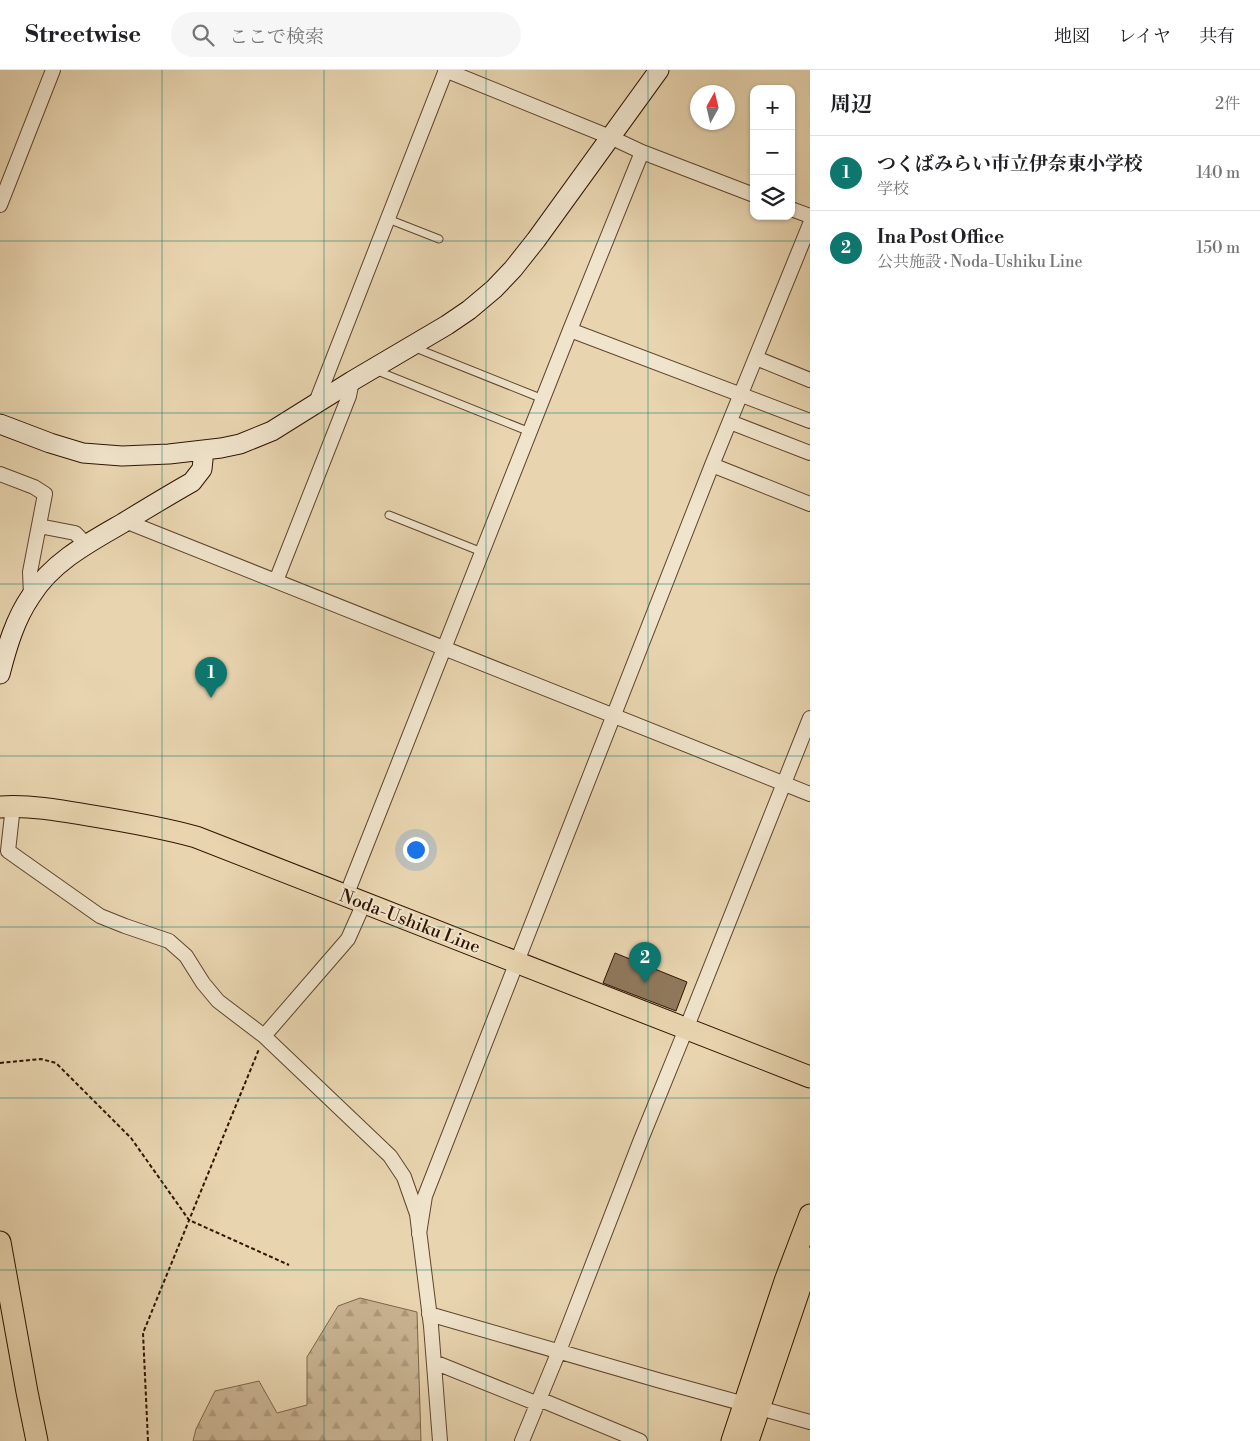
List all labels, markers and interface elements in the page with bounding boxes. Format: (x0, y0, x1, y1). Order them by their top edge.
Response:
search box (171, 12, 521, 57)
text: Streetwise (25, 20, 141, 50)
icon: search (189, 21, 217, 49)
text: ここで検索 (229, 25, 324, 49)
text: 地図 (1054, 25, 1090, 48)
text: レイヤ (1118, 25, 1171, 48)
text: 共有 (1199, 25, 1235, 48)
north arrow (690, 85, 735, 130)
map controls (750, 85, 795, 220)
button: + (750, 85, 795, 130)
text: 周辺 (830, 92, 872, 118)
text: 2件 (1215, 94, 1240, 114)
button: − (750, 130, 795, 175)
text: つくばみらい市立伊奈東小学校 (877, 152, 1143, 176)
text: 1 (842, 163, 850, 183)
text: 140 m (1196, 163, 1240, 183)
button: layers (750, 175, 795, 220)
text: 学校 (877, 179, 909, 199)
text: Ina Post Office (877, 225, 1004, 249)
text: 2 (841, 238, 851, 258)
text: 150 m (1196, 238, 1240, 258)
text: 公共施設 · Noda-Ushiku Line (877, 252, 1083, 272)
pin: 1 (195, 657, 227, 698)
your location (403, 837, 429, 863)
street label: Noda-Ushiku Line (336, 884, 483, 959)
pin: 2 (629, 942, 661, 983)

